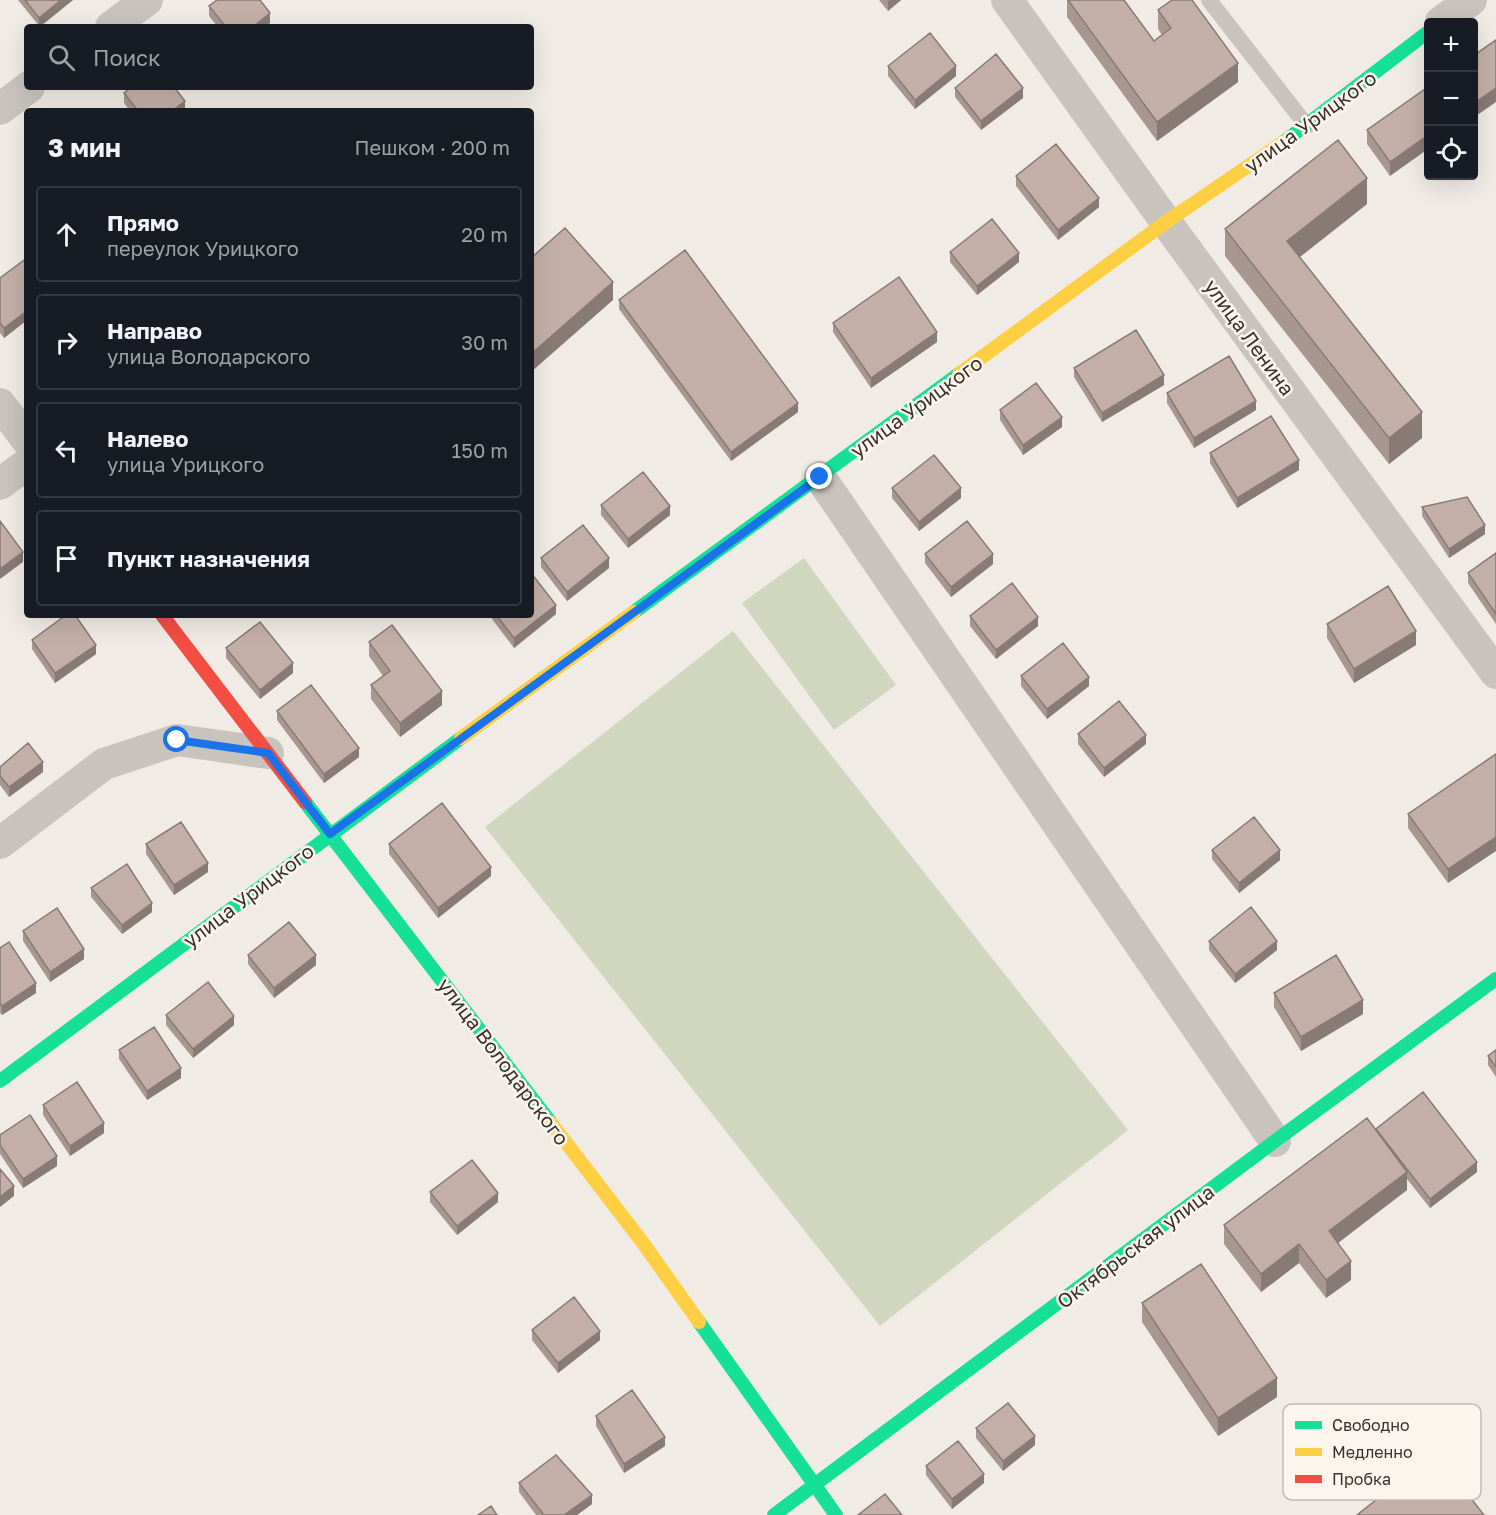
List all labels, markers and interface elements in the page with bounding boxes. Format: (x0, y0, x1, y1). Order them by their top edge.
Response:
map controls (1424, 18, 1478, 180)
button: + (1424, 18, 1478, 72)
search box (24, 24, 534, 90)
icon: search (45, 41, 78, 74)
text: Поиск (93, 44, 161, 71)
street label: улица Урицкого (1239, 65, 1381, 177)
button: − (1424, 72, 1478, 126)
button: locate (1424, 126, 1478, 180)
text: 3 мин (48, 132, 121, 163)
text: Пешком · 200 m (355, 135, 510, 159)
text: Прямо (107, 209, 179, 236)
icon: ahead (50, 218, 83, 251)
text: 20 m (461, 222, 508, 246)
text: переулок Урицкого (107, 236, 299, 260)
street label: улица Ленина (1200, 274, 1300, 400)
text: Направо (107, 317, 202, 344)
icon: right (50, 326, 83, 359)
text: 30 m (461, 330, 508, 354)
text: улица Володарского (107, 344, 310, 368)
street label: улица Урицкого (845, 350, 987, 462)
text: Налево (107, 425, 189, 452)
icon: left (50, 434, 83, 467)
text: 150 m (452, 438, 508, 462)
text: улица Урицкого (107, 452, 264, 476)
route end (806, 463, 832, 489)
icon: arrive (50, 542, 83, 575)
text: Пункт назначения (107, 545, 310, 572)
route start (163, 726, 189, 752)
street label: улица Урицкого (178, 838, 318, 952)
street label: улица Володарского (433, 973, 575, 1149)
street label: Октябрьская улица (1052, 1179, 1218, 1313)
legend (1283, 1404, 1481, 1500)
text: Свободно (1332, 1415, 1410, 1435)
text: Медленно (1332, 1442, 1413, 1462)
text: Пробка (1332, 1469, 1391, 1489)

